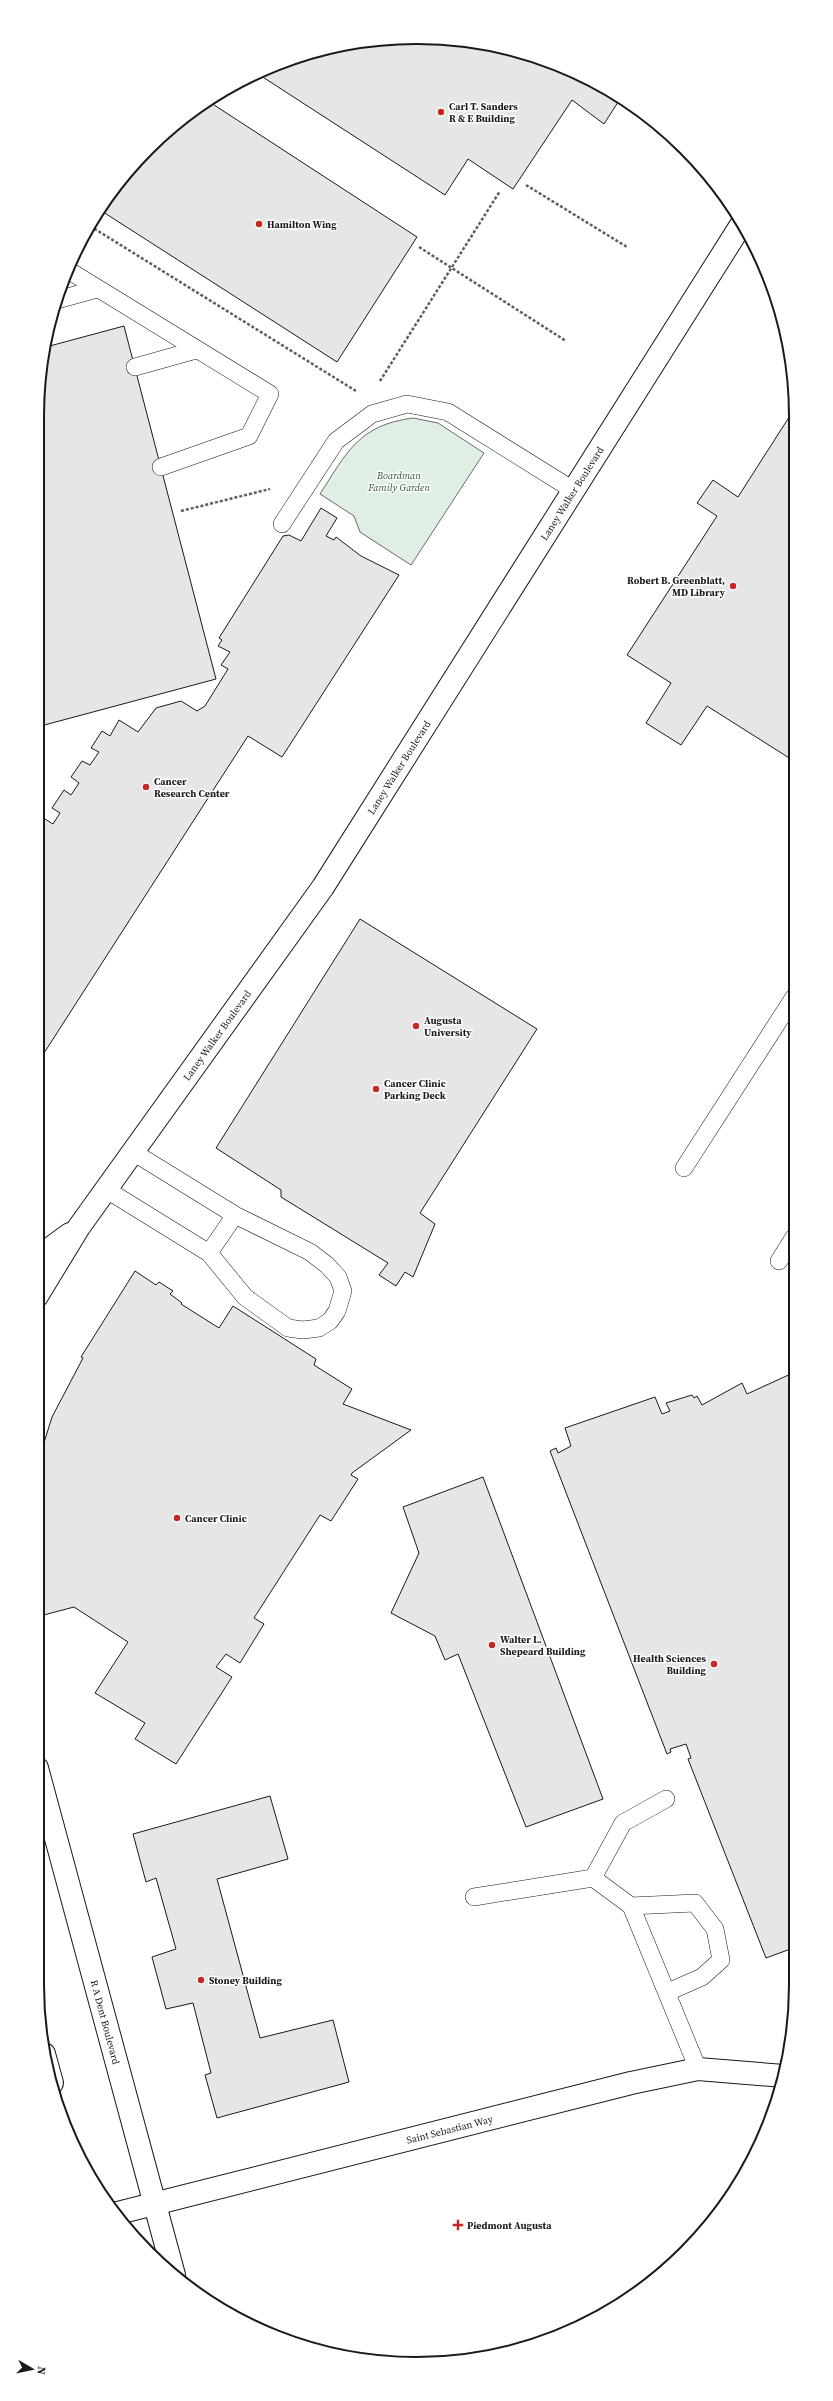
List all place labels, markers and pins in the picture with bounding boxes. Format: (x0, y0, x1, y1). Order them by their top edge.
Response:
place label: Carl T. Sanders R & E Building (449, 100, 518, 125)
marker: Carl T. Sanders R & E Building (436, 107, 446, 117)
place label: Hamilton Wing (267, 218, 337, 231)
marker: Hamilton Wing (254, 219, 264, 229)
place label: Robert B. Greenblatt, MD Library (627, 574, 726, 599)
marker: Robert B. Greenblatt, MD Library (728, 581, 738, 591)
place label: Cancer Research Center (154, 775, 230, 800)
marker: Cancer Research Center (141, 782, 151, 792)
place label: Augusta University (424, 1014, 472, 1039)
marker: Augusta University (411, 1021, 421, 1031)
place label: Cancer Clinic Parking Deck (384, 1077, 446, 1102)
marker: Cancer Clinic Parking Deck (371, 1084, 381, 1094)
place label: Cancer Clinic (185, 1512, 247, 1525)
marker: Cancer Clinic (172, 1513, 182, 1523)
place label: Walter L. Shepeard Building (500, 1633, 586, 1658)
marker: Walter L. Shepeard Building (487, 1640, 497, 1650)
place label: Health Sciences Building (633, 1652, 707, 1677)
marker: Health Sciences Building (709, 1659, 719, 1669)
place label: Stoney Building (209, 1974, 282, 1987)
marker: Stoney Building (196, 1975, 206, 1985)
marker: Piedmont Augusta (452, 2219, 464, 2231)
place label: Piedmont Augusta (467, 2219, 552, 2232)

